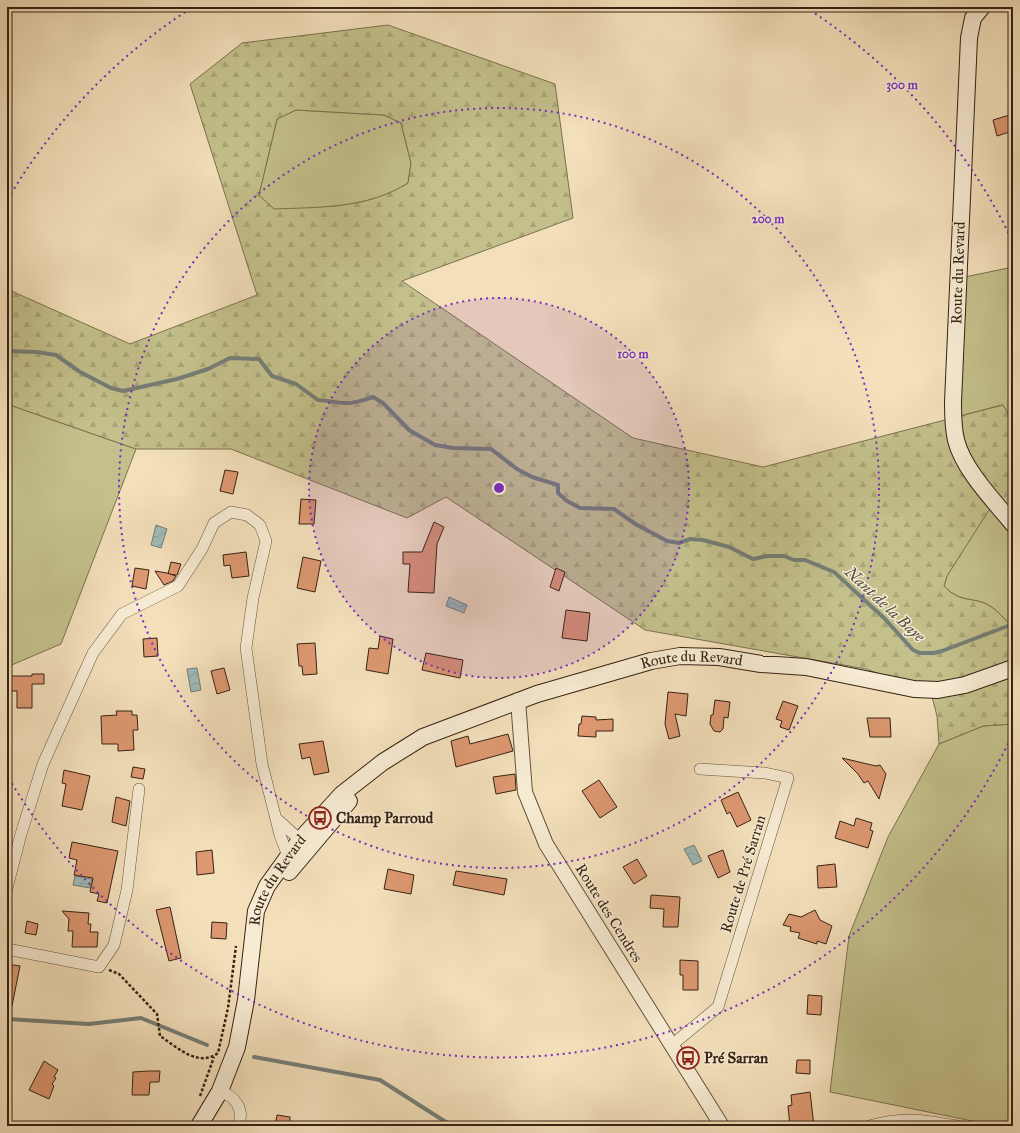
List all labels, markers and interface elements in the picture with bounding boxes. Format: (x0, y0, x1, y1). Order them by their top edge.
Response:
text: 300 m (886, 78, 919, 93)
text: 200 m (752, 212, 785, 226)
street label: Route du Revard (947, 221, 969, 325)
text: 100 m (617, 347, 650, 361)
centre of rings (492, 481, 506, 495)
water label: Nant de la Baye (841, 562, 929, 646)
street label: Route du Revard (638, 647, 744, 673)
bus stop icon: Champ Parroud (307, 805, 333, 831)
place label: Champ Parroud (336, 809, 434, 828)
street label: Route de Pré Sarran (717, 813, 769, 935)
street label: Route du Revard (245, 831, 310, 927)
street label: Route des Cendres (572, 860, 646, 966)
bus stop icon: Pré Sarran (675, 1045, 701, 1071)
place label: Pré Sarran (704, 1049, 769, 1067)

